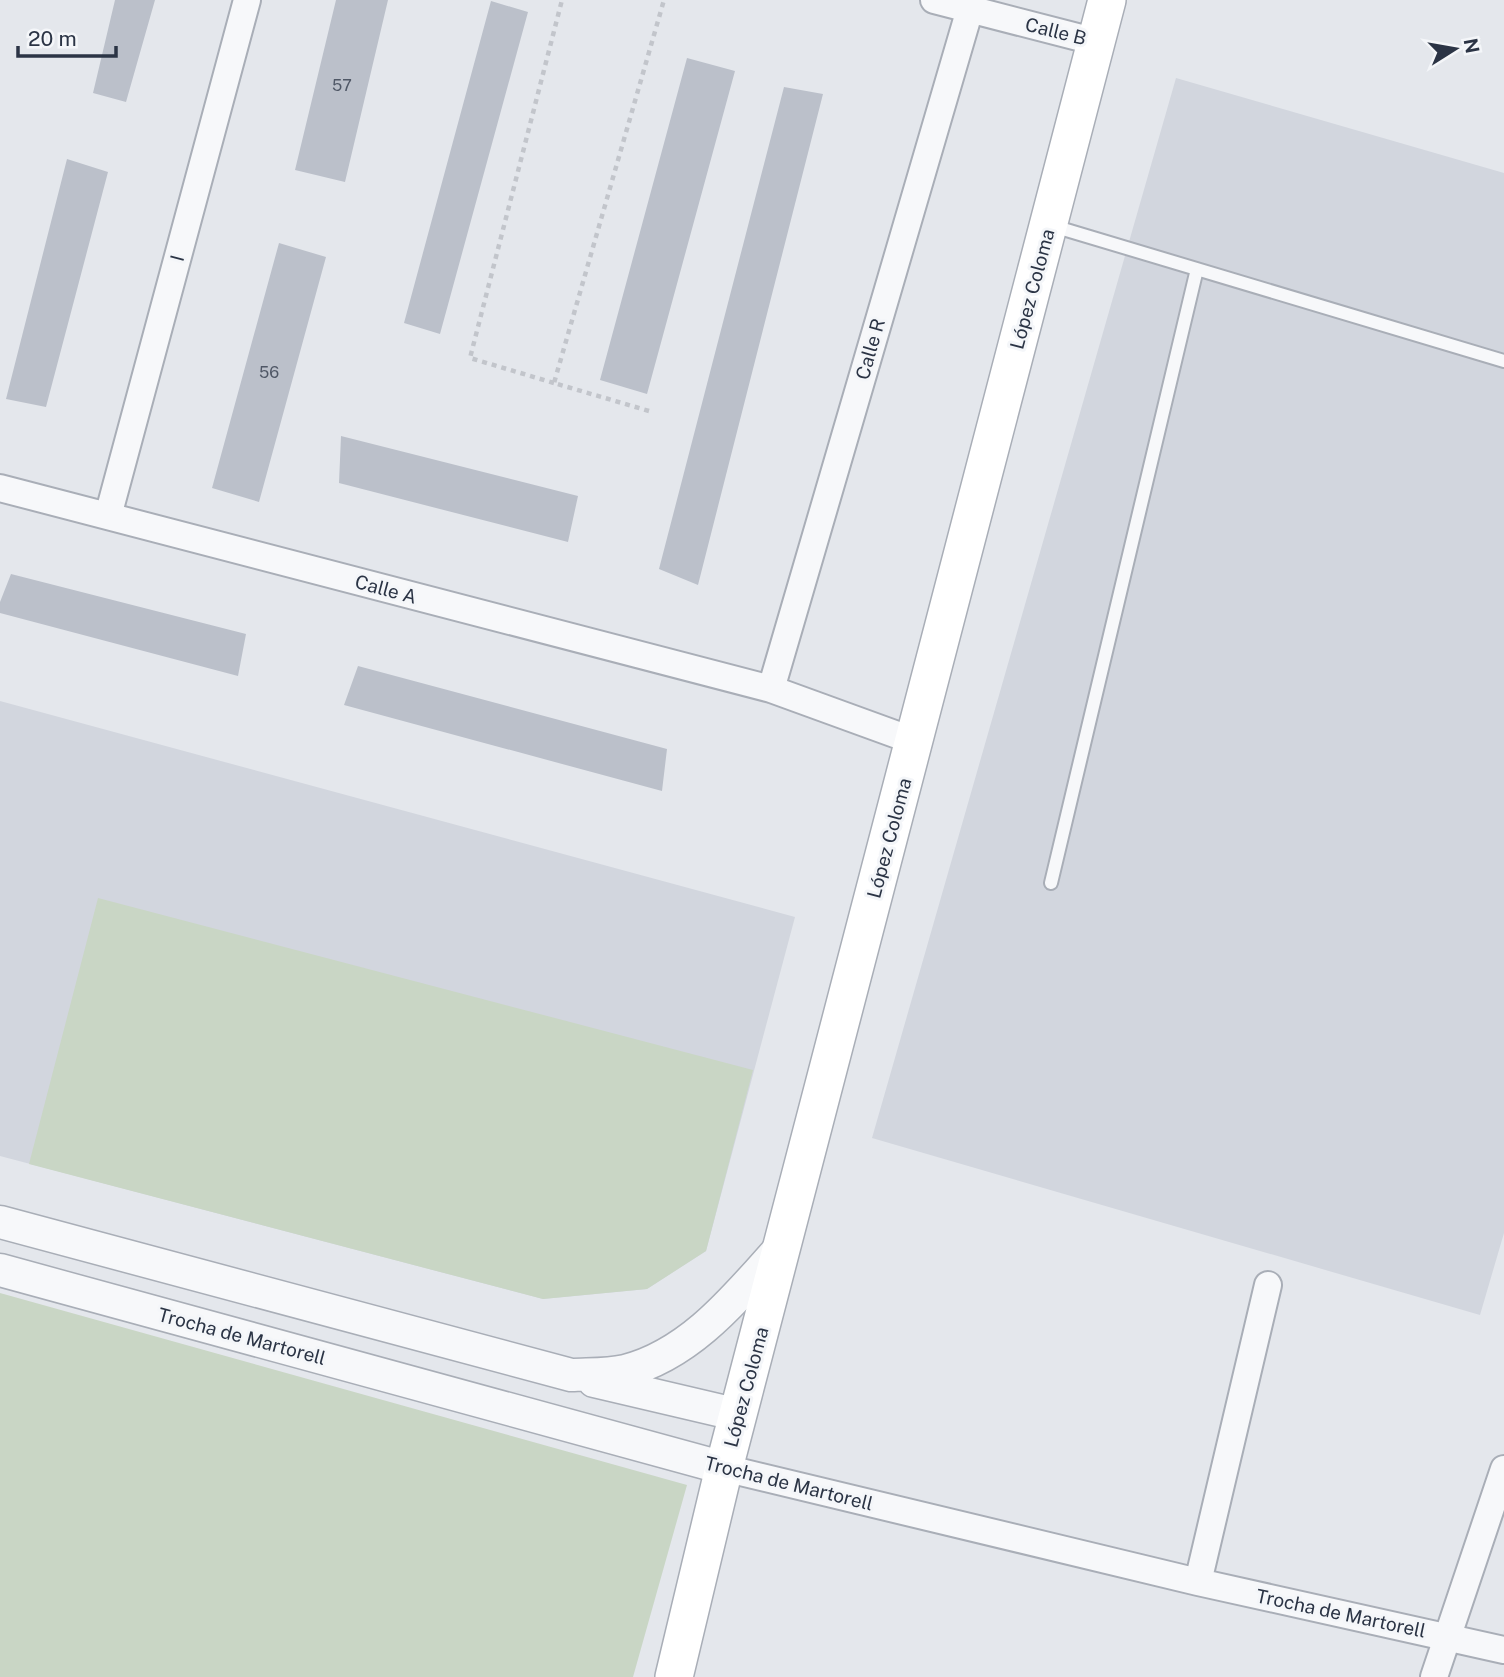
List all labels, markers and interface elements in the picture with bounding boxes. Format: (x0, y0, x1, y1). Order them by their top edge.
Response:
street label: Calle B (1023, 13, 1089, 49)
scale bar (18, 14, 116, 58)
north arrow (1420, 14, 1490, 84)
text: 20 m (28, 26, 77, 51)
text: N (1459, 36, 1484, 55)
house number: 57 (332, 76, 352, 95)
street label: López Coloma (1005, 226, 1059, 352)
street label: I (166, 253, 188, 263)
street label: Calle R (851, 316, 889, 382)
house number: 56 (259, 363, 279, 382)
street label: Calle A (353, 570, 419, 608)
street label: López Coloma (862, 775, 916, 901)
street label: Trocha de Martorell (156, 1303, 328, 1369)
street label: López Coloma (719, 1324, 773, 1450)
street label: Trocha de Martorell (702, 1451, 876, 1515)
street label: Trocha de Martorell (1254, 1584, 1428, 1642)

